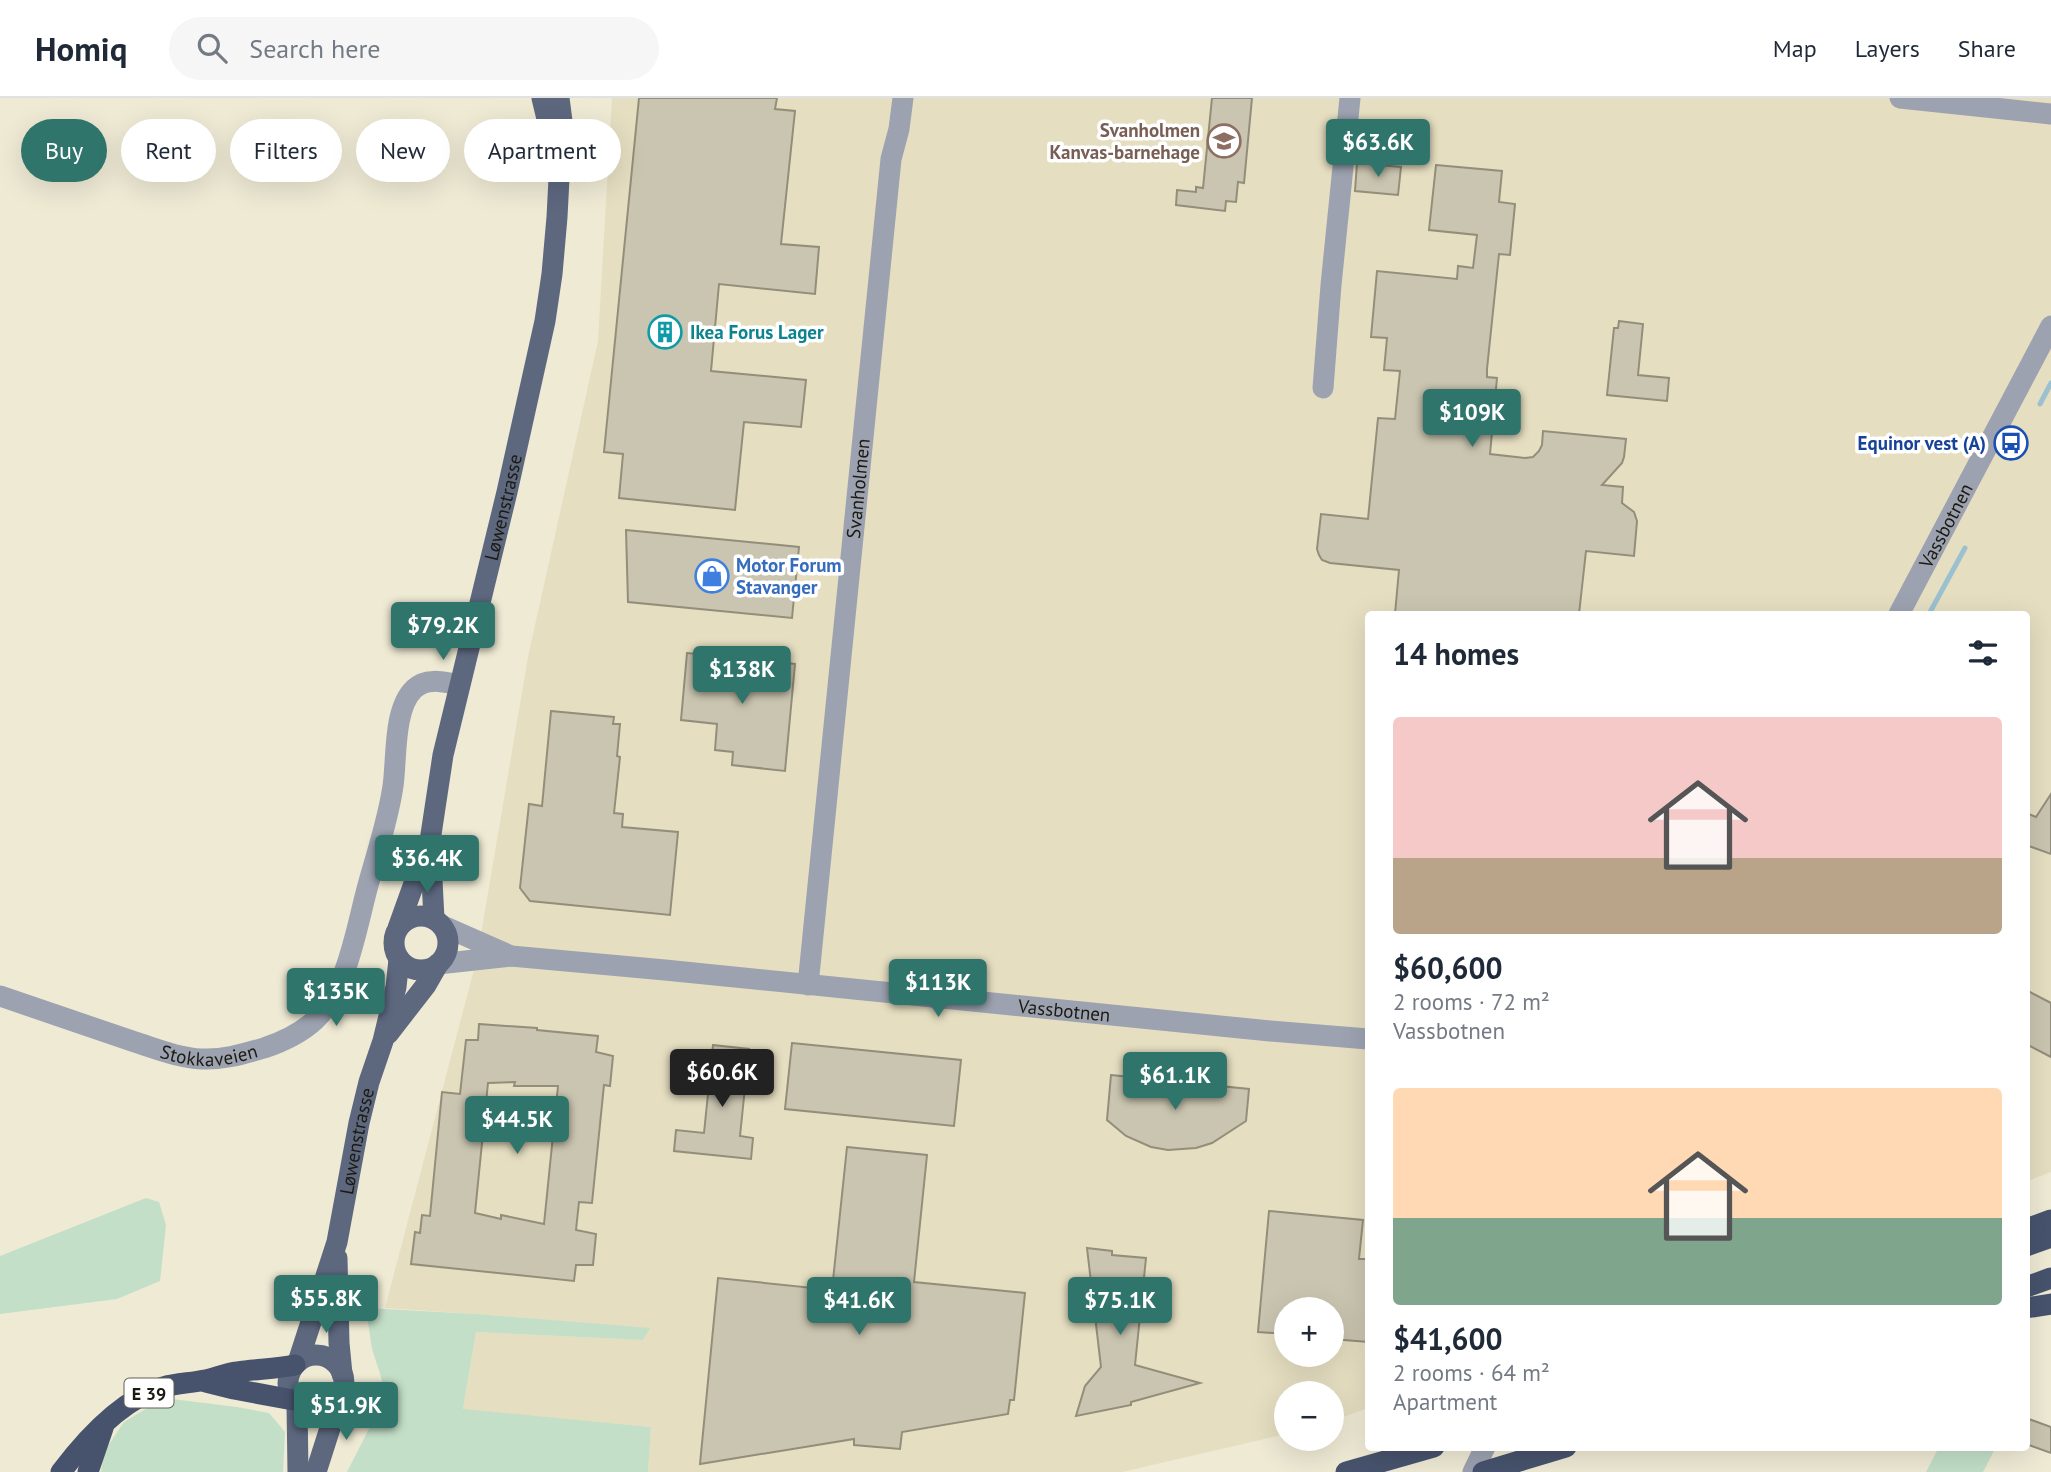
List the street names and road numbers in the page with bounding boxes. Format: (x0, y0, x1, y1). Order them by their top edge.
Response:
street label: Svanholmen (841, 437, 875, 540)
street label: Løwenstrasse (479, 452, 527, 563)
street label: Vassbotnen (1913, 479, 1978, 573)
street label: Vassbotnen (1016, 994, 1112, 1027)
street label: Stokkaveien (158, 1038, 260, 1071)
street label: Løwenstrasse (334, 1085, 379, 1196)
road number: E 39 (124, 1378, 174, 1408)

